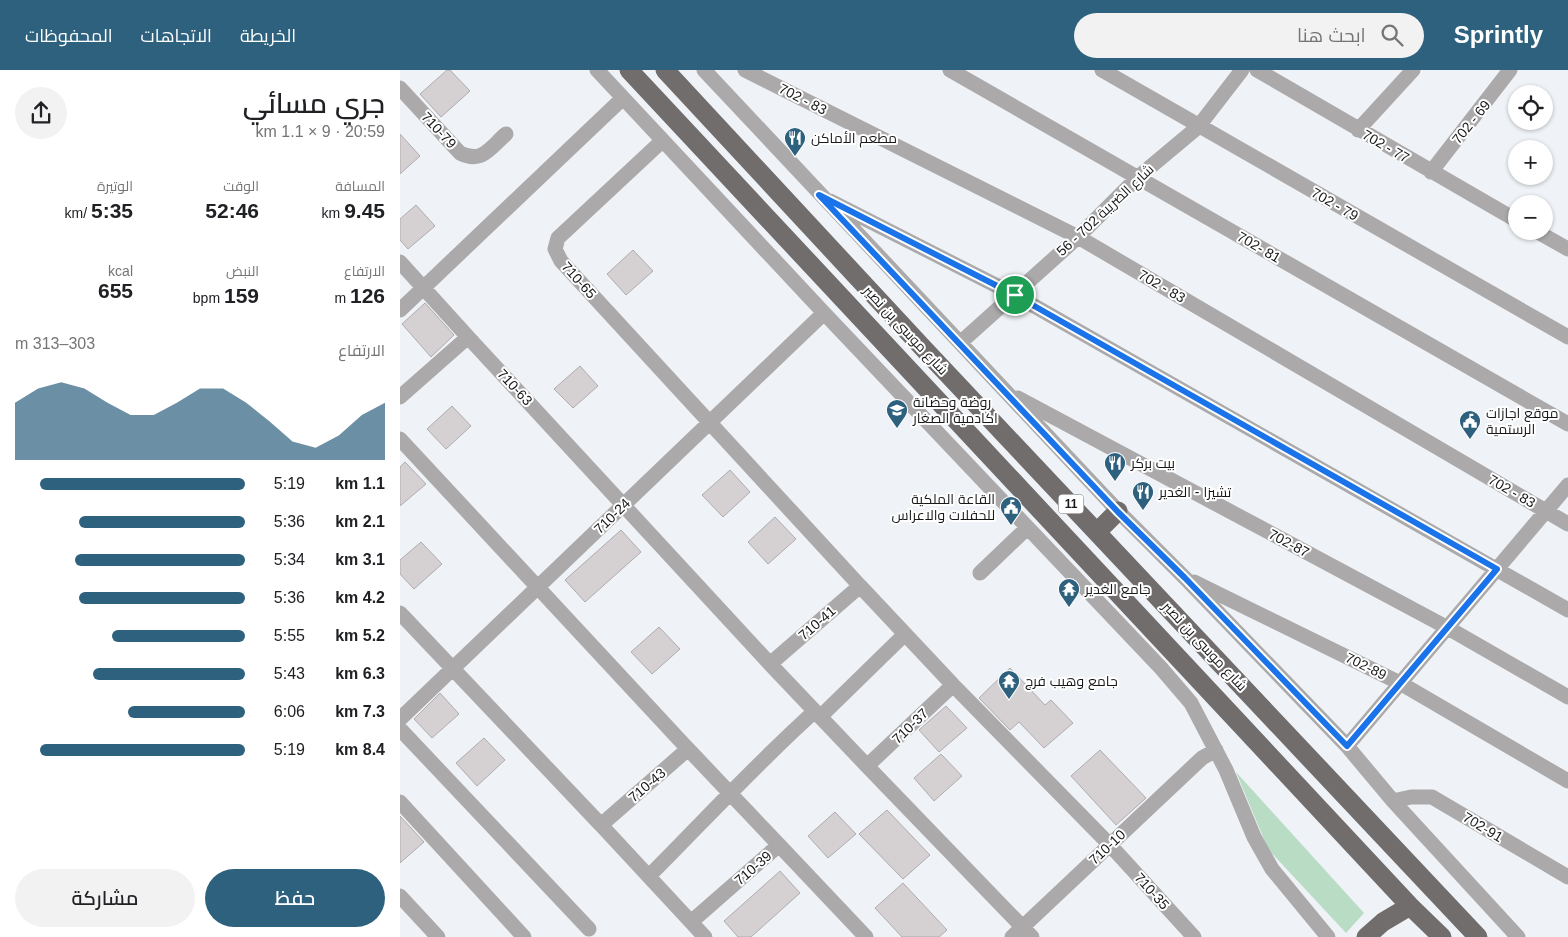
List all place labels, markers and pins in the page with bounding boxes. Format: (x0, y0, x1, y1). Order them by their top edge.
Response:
restaurant icon: مطعم الأماكن (783, 126, 807, 157)
place label: مطعم الأماكن (811, 130, 897, 148)
pin (994, 274, 1036, 316)
place label: روضة وحضانة اكادمية الصغار (912, 394, 998, 426)
school or university icon: روضة وحضانة اكادمية الصغار (885, 398, 909, 429)
place label: موقع اجازات الرستمية (1486, 405, 1558, 437)
public building icon: موقع اجازات الرستمية (1458, 409, 1482, 440)
restaurant icon: بيت بركر (1103, 451, 1127, 482)
place label: بيت بركر (1130, 455, 1175, 471)
restaurant icon: تشيزا - الغدير (1131, 480, 1155, 511)
place label: تشيزا - الغدير (1158, 484, 1232, 500)
place label: القاعة الملكية للحفلات والاعراس (892, 491, 995, 523)
public building icon: القاعة الملكية للحفلات والاعراس (999, 495, 1023, 526)
temple icon: جامع الغدير (1057, 577, 1081, 608)
place label: جامع الغدير (1084, 581, 1151, 598)
temple icon: جامع وهيب فرج (997, 669, 1021, 700)
place label: جامع وهيب فرج (1025, 673, 1118, 690)

